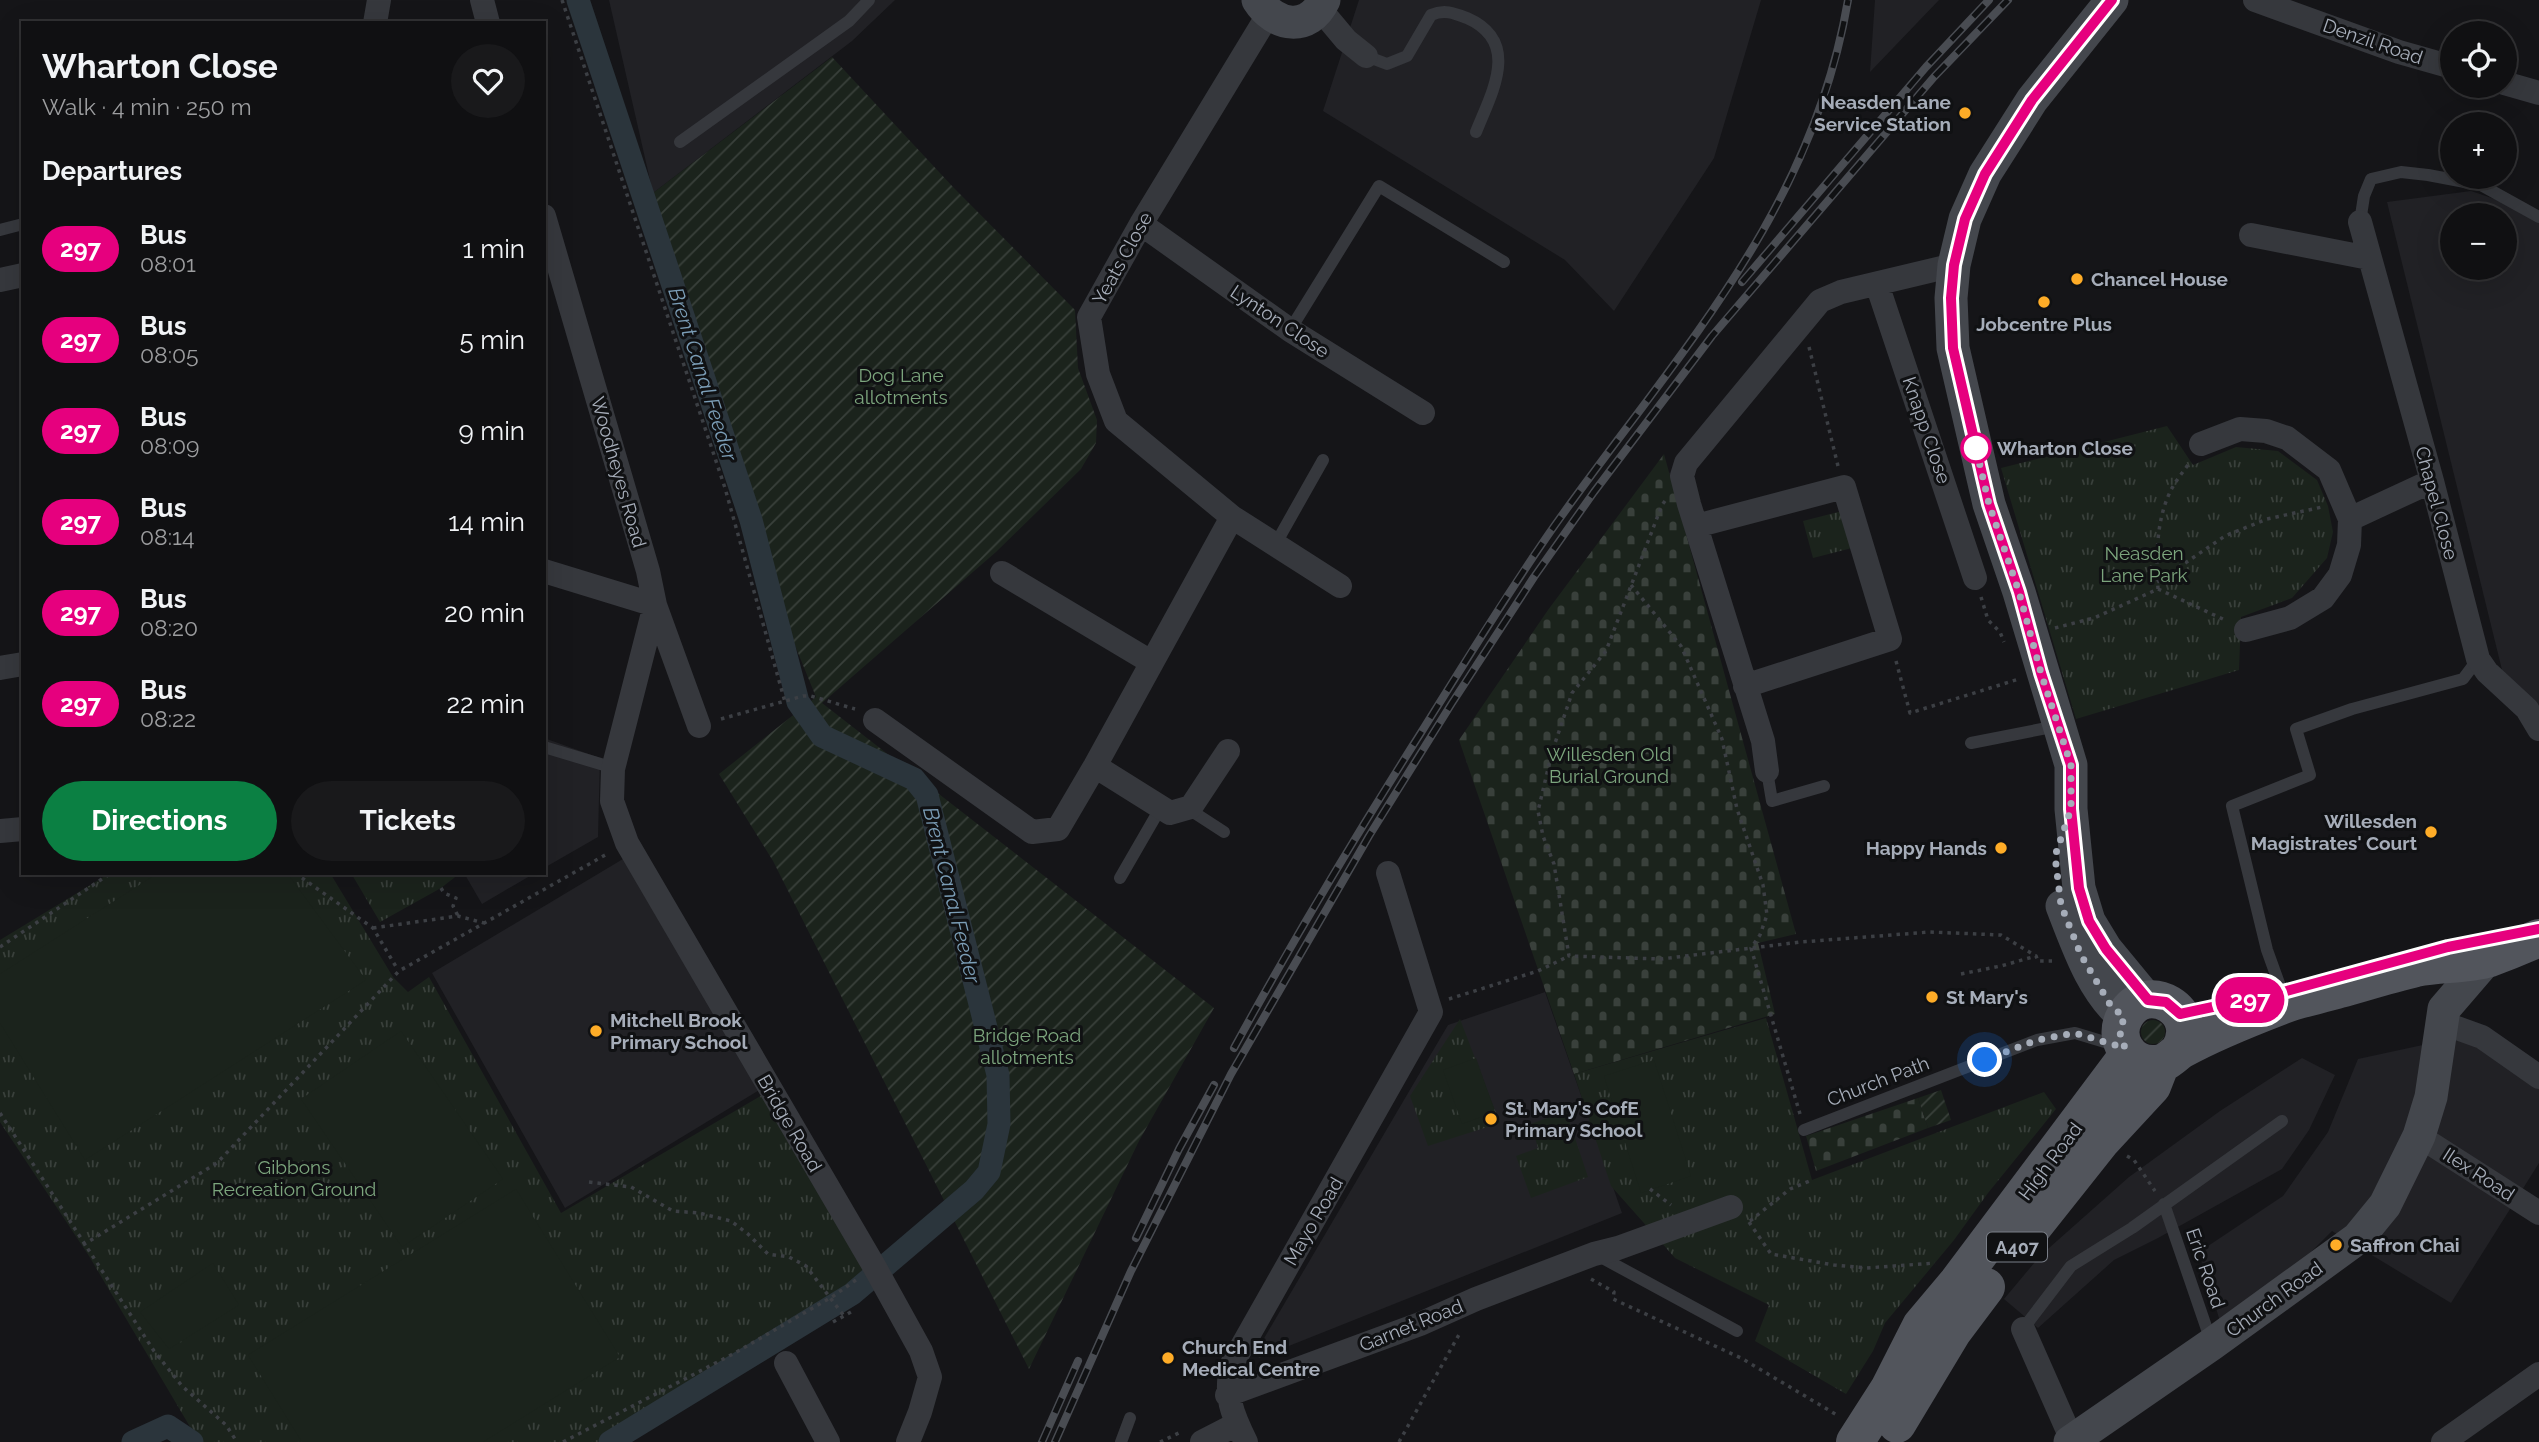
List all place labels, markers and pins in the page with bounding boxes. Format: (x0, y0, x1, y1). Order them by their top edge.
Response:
place label: Neasden Lane Service Station (1814, 91, 1951, 135)
marker: Neasden Lane Service Station (1957, 105, 1973, 121)
place label: Chancel House (2091, 268, 2228, 290)
marker: Chancel House (2069, 271, 2085, 287)
marker: Jobcentre Plus (2036, 294, 2052, 310)
place label: Jobcentre Plus (1976, 313, 2112, 335)
marker: Wharton Close (1961, 433, 1991, 463)
place label: Wharton Close (1997, 437, 2133, 459)
place label: Willesden Magistrates' Court (2251, 810, 2418, 854)
marker: Willesden Magistrates' Court (2423, 824, 2439, 840)
place label: Happy Hands (1866, 837, 1987, 859)
marker: Happy Hands (1993, 840, 2009, 856)
place label: St Mary's (1946, 986, 2028, 1008)
marker: St Mary's (1924, 989, 1940, 1005)
place label: Mitchell Brook Primary School (610, 1009, 748, 1053)
marker: Mitchell Brook Primary School (588, 1023, 604, 1039)
place label: St. Mary's CofE Primary School (1505, 1097, 1643, 1141)
marker: St. Mary's CofE Primary School (1483, 1111, 1499, 1127)
place label: Saffron Chai (2350, 1234, 2460, 1256)
marker: Saffron Chai (2328, 1237, 2344, 1253)
place label: Church End Medical Centre (1182, 1336, 1320, 1380)
marker: Church End Medical Centre (1160, 1350, 1176, 1366)

